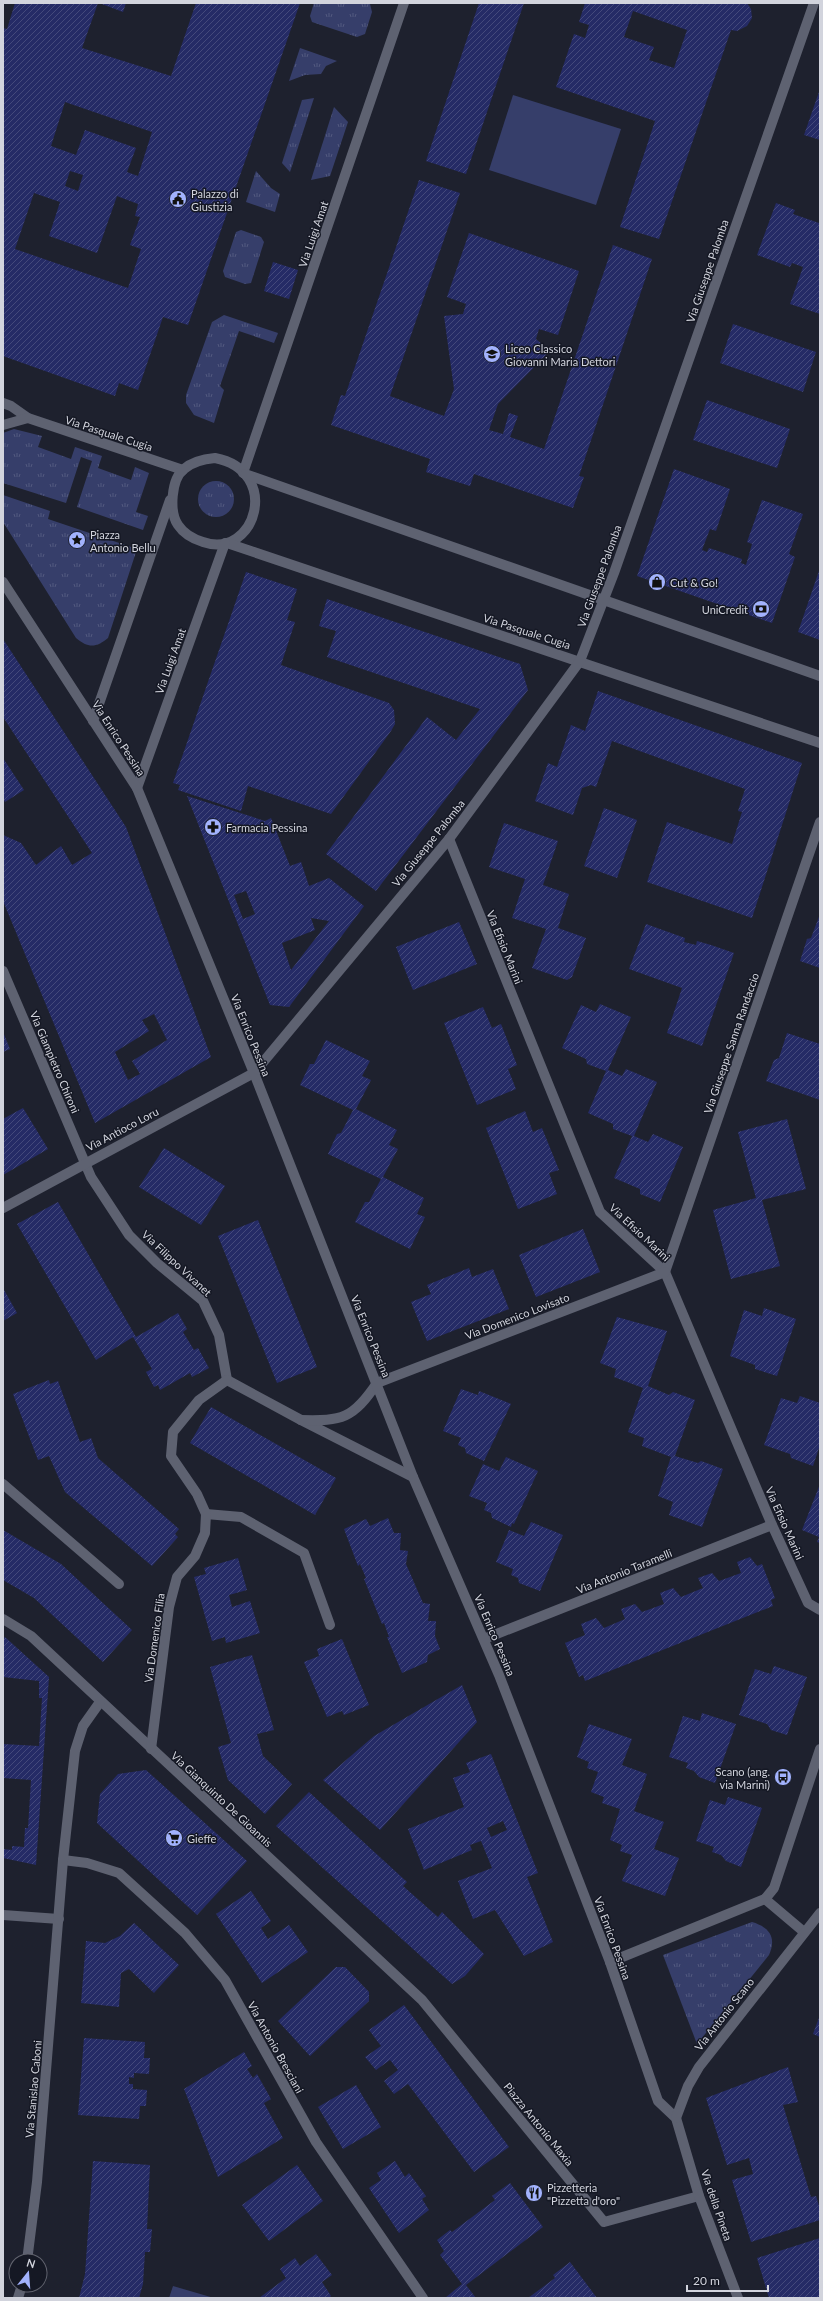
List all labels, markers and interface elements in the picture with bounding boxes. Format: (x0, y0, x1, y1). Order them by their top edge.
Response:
place label: Palazzo di Giustizia (191, 187, 239, 213)
public building icon: Palazzo di Giustizia (168, 189, 188, 209)
street label: Via Luigi Amat (296, 199, 330, 269)
street label: Via Giuseppe Palomba (683, 218, 731, 324)
place label: Liceo Classico Giovanni Maria Dettori (505, 342, 616, 368)
school or university icon: Liceo Classico Giovanni Maria Dettori (482, 344, 502, 364)
street label: Via Pasquale Cugia (64, 413, 154, 453)
street label: Via Giuseppe Palomba (574, 523, 624, 629)
place label: Piazza Antonio Bellu (90, 528, 156, 554)
place icon: Piazza Antonio Bellu (67, 530, 87, 550)
shop icon: Cut & Go! (647, 572, 667, 592)
place label: Cut & Go! (670, 576, 718, 589)
bank icon: UniCredit (751, 599, 771, 619)
place label: UniCredit (702, 603, 748, 616)
street label: Via Pasquale Cugia (482, 611, 572, 651)
street label: Via Luigi Amat (152, 626, 188, 696)
street label: Via Enrico Pessina (90, 698, 148, 778)
street label: Via Giuseppe Palomba (389, 797, 467, 889)
pharmacy icon: Farmacia Pessina (203, 817, 223, 837)
place label: Farmacia Pessina (226, 821, 308, 834)
street label: Via Efisio Marini (484, 908, 526, 986)
street label: Via Giuseppe Sanna Randaccio (701, 971, 761, 1115)
street label: Via Enrico Pessina (229, 992, 273, 1078)
street label: Via Giampietro Chironi (28, 1009, 83, 1115)
street label: Via Antioco Loru (83, 1104, 161, 1154)
street label: Via Efisio Marini (607, 1201, 673, 1264)
street label: Via Filippo Vivanet (140, 1227, 215, 1299)
street label: Via Domenico Lovisato (463, 1290, 571, 1342)
street label: Via Enrico Pessina (349, 1293, 393, 1379)
street label: Via Efisio Marini (763, 1485, 807, 1562)
street label: Via Antonio Taramelli (574, 1546, 674, 1596)
street label: Via Domenico Filia (141, 1592, 167, 1684)
street label: Via Enrico Pessina (472, 1592, 518, 1678)
street label: Via Gianquinto De Gioannis (169, 1749, 275, 1849)
place label: Scano (ang. via Marini) (716, 1765, 770, 1791)
bus stop icon: Scano (ang. via Marini) (773, 1767, 793, 1787)
supermarket icon: Gieffe (164, 1828, 184, 1848)
place label: Gieffe (187, 1832, 217, 1845)
street label: Via Enrico Pessina (592, 1895, 634, 1981)
street label: Via Antonio Scano (692, 1975, 756, 2053)
street label: Via Antonio Bresciani (245, 1999, 307, 2095)
street label: Via Stanislao Caboni (22, 2039, 44, 2138)
street label: Piazza Antonio Maxia (501, 2080, 577, 2168)
street label: Via della Pineta (699, 2168, 735, 2242)
place label: Pizzetteria "Pizzetta d'oro" (547, 2181, 620, 2207)
restaurant icon: Pizzetteria "Pizzetta d'oro" (524, 2183, 544, 2203)
north arrow (8, 2253, 48, 2293)
text: N (25, 2256, 37, 2270)
scale bar (687, 2267, 768, 2293)
text: 20 m (693, 2273, 720, 2288)

